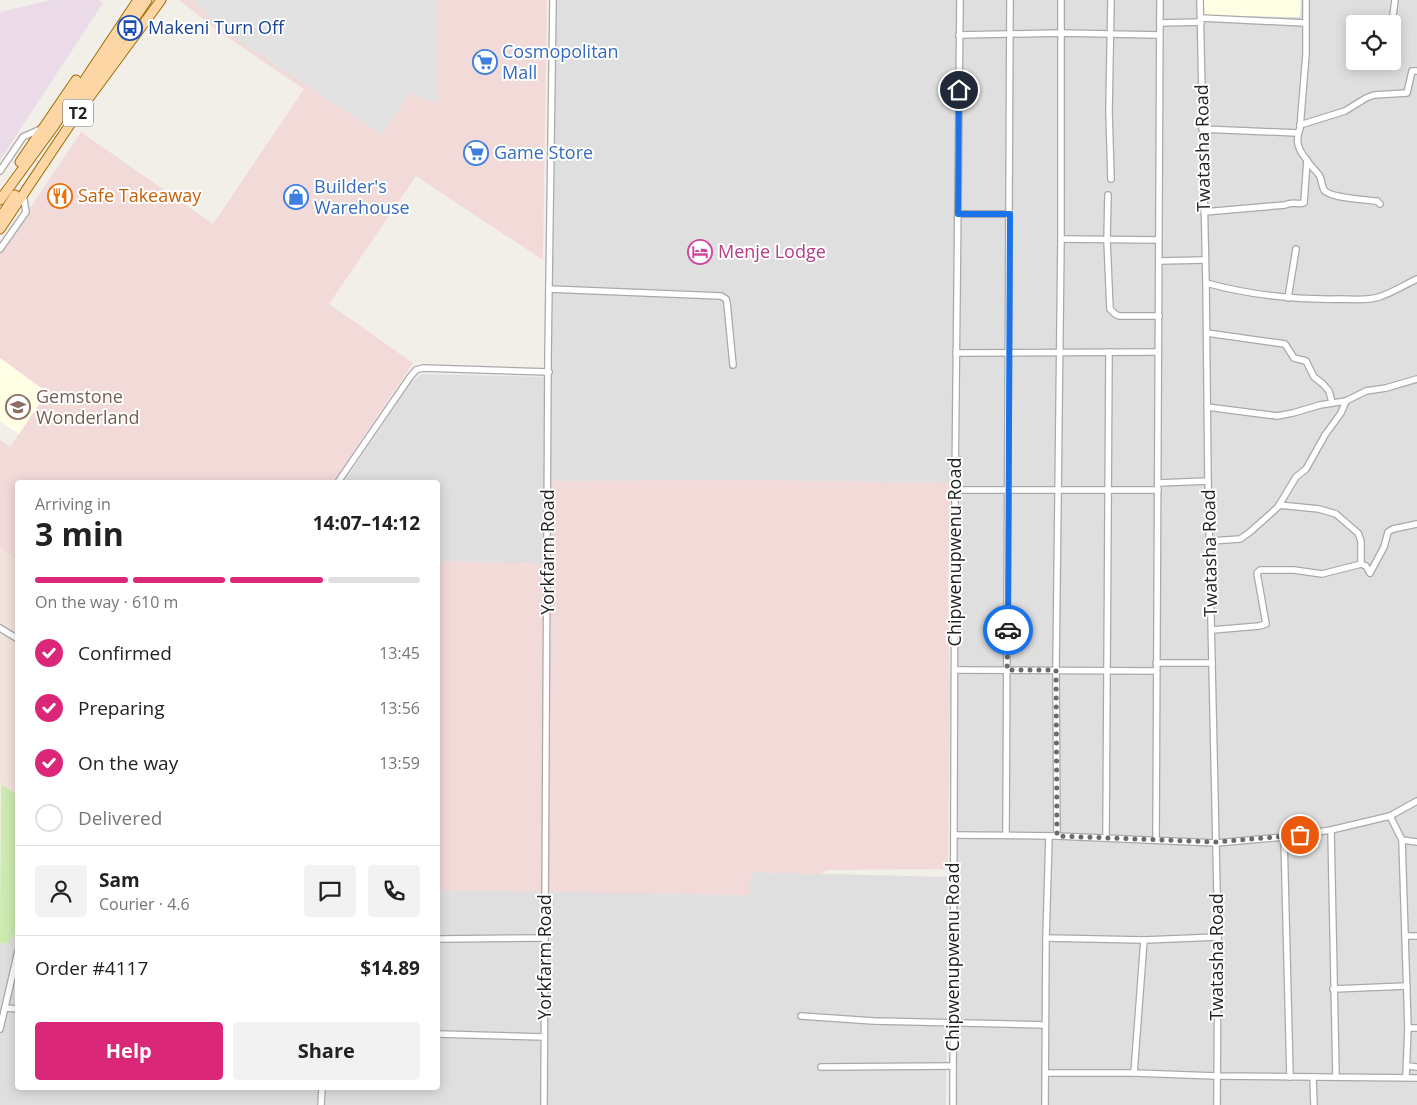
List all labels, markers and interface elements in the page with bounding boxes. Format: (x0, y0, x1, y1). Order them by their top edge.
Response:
bus stop icon: Makeni Turn Off (117, 15, 143, 41)
place label: Makeni Turn Off (148, 15, 285, 39)
map controls (1346, 15, 1401, 70)
button: locate (1346, 15, 1401, 70)
place label: Cosmopolitan Mall (502, 39, 619, 84)
supermarket icon: Cosmopolitan Mall (472, 49, 498, 75)
pin (938, 69, 980, 111)
icon: home (945, 76, 973, 104)
street label: Twatasha Road (1189, 84, 1215, 212)
road number: T2 (63, 100, 93, 126)
supermarket icon: Game Store (463, 140, 489, 166)
place label: Game Store (494, 140, 593, 164)
place label: Builder's Warehouse (314, 174, 410, 219)
restaurant icon: Safe Takeaway (47, 183, 73, 209)
place label: Safe Takeaway (78, 183, 202, 207)
shop icon: Builder's Warehouse (283, 184, 309, 210)
hotel icon: Menje Lodge (687, 239, 713, 265)
place label: Menje Lodge (718, 239, 826, 263)
place label: Gemstone Wonderland (36, 384, 140, 429)
school or university icon: Gemstone Wonderland (5, 394, 31, 420)
street label: Chipwenupwenu Road (942, 458, 966, 646)
street label: Yorkfarm Road (535, 489, 559, 615)
street label: Twatasha Road (1196, 489, 1222, 617)
text: Arriving in (35, 493, 111, 515)
text: 14:07–14:12 (313, 510, 420, 536)
text: 3 min (35, 512, 124, 555)
text: On the way · 610 m (35, 591, 178, 613)
courier (983, 605, 1033, 655)
icon: car (994, 616, 1022, 644)
icon: check (35, 639, 63, 667)
text: Confirmed (78, 640, 172, 666)
text: 13:45 (379, 642, 420, 664)
icon: check (35, 694, 63, 722)
text: Preparing (78, 695, 165, 721)
text: 13:56 (379, 697, 420, 719)
icon: check (35, 749, 63, 777)
text: On the way (78, 750, 178, 776)
text: 13:59 (379, 752, 420, 774)
text: Delivered (78, 805, 162, 831)
pin (1279, 814, 1321, 856)
icon: bag (1286, 821, 1314, 849)
street label: Chipwenupwenu Road (940, 863, 964, 1051)
button: person (35, 865, 87, 917)
button: chat (304, 865, 356, 917)
button: phone (368, 865, 420, 917)
text: Sam (99, 867, 140, 893)
text: Courier · 4.6 (99, 893, 190, 915)
street label: Twatasha Road (1204, 893, 1228, 1021)
street label: Yorkfarm Road (532, 894, 556, 1020)
text: Order #4117 (35, 955, 148, 981)
text: $14.89 (360, 955, 420, 981)
button: Help (35, 1022, 223, 1080)
button: Share (233, 1022, 420, 1080)

